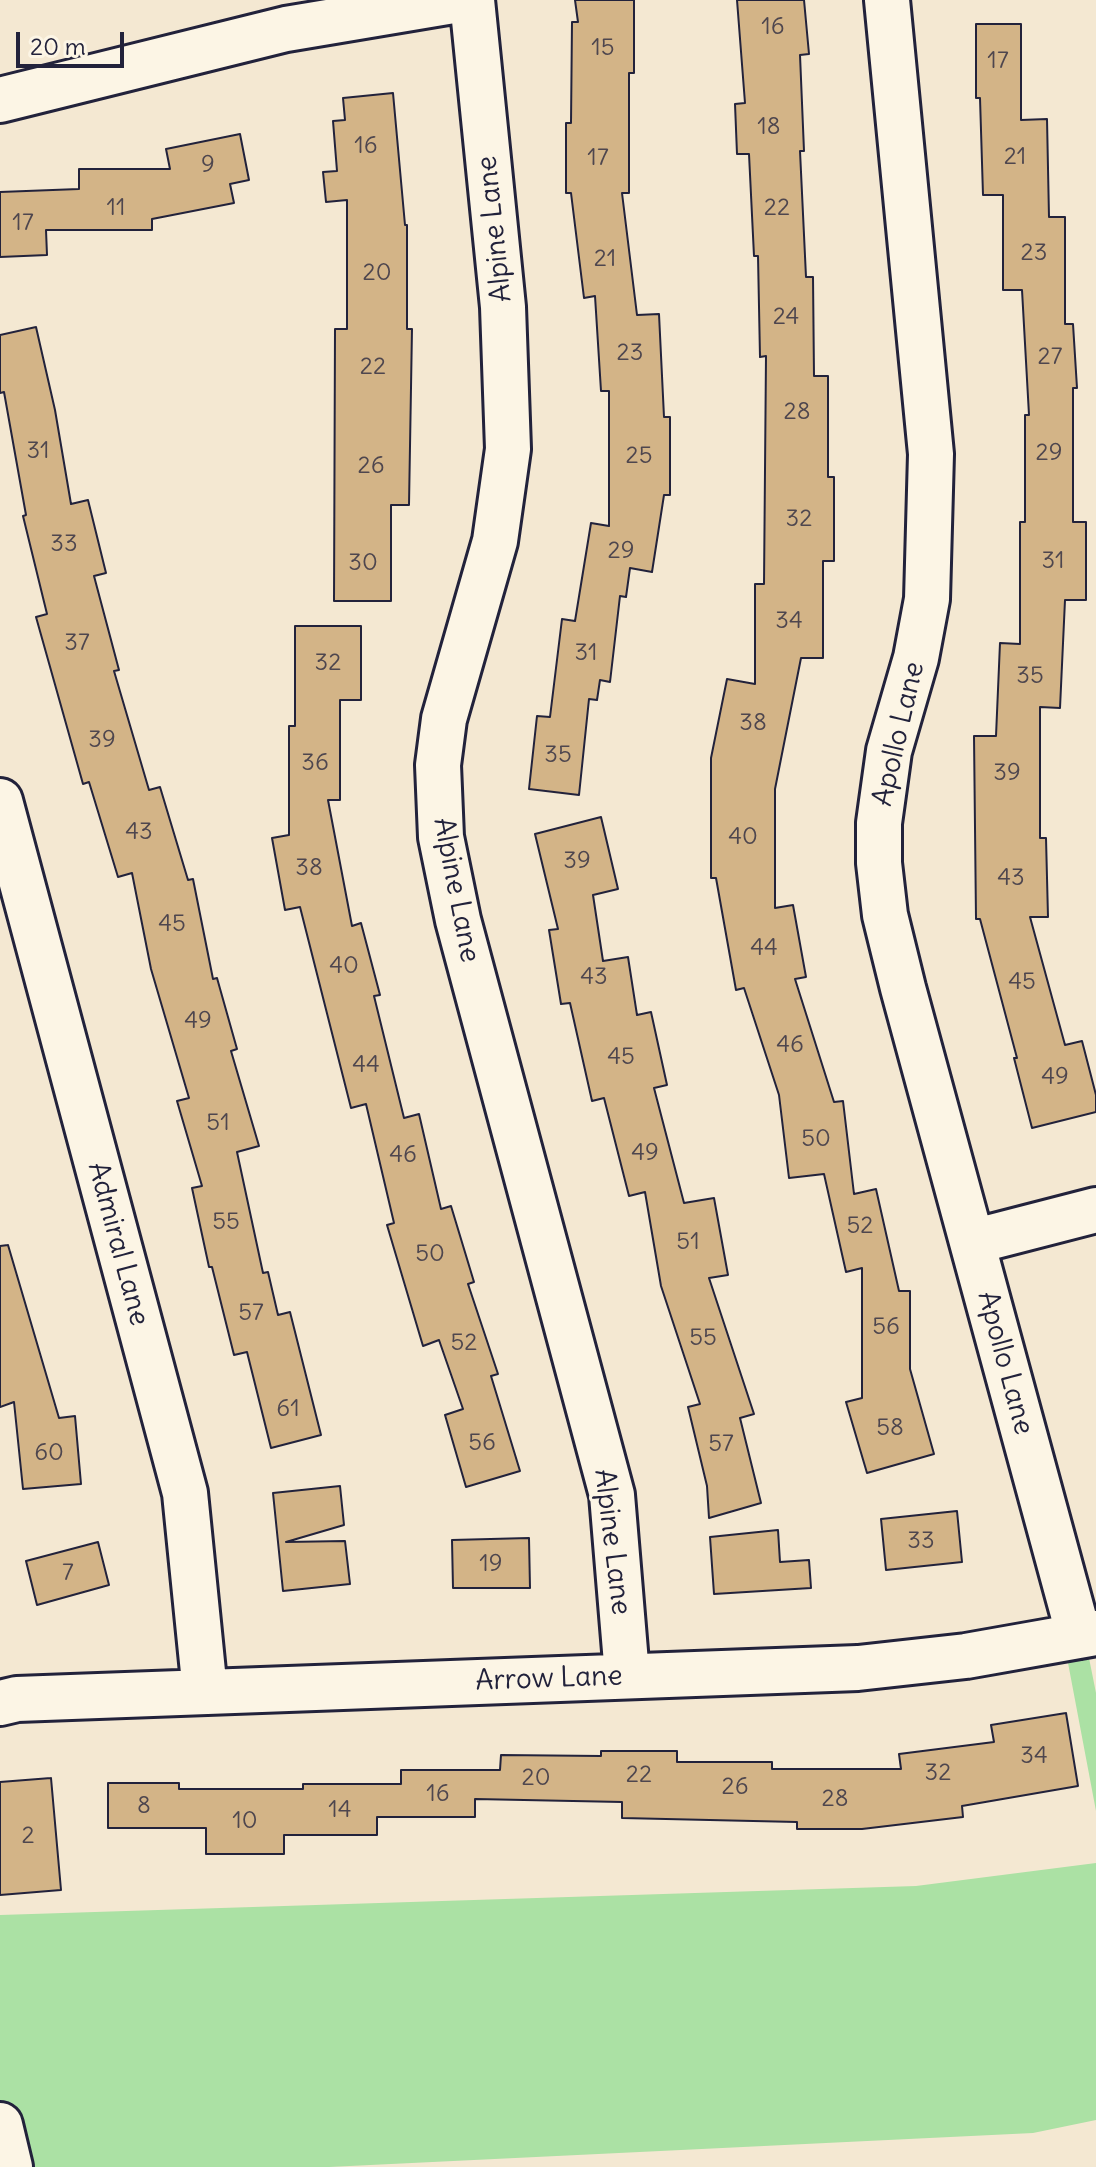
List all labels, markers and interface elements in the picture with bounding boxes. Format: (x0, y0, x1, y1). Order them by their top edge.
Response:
house number: 16 (761, 13, 785, 41)
scale bar (20, 16, 128, 66)
text: 20 m (30, 31, 86, 61)
house number: 15 (591, 34, 615, 62)
house number: 17 (987, 47, 1009, 75)
house number: 18 (757, 113, 781, 141)
house number: 16 (354, 132, 378, 160)
house number: 21 (1004, 143, 1026, 171)
house number: 17 (587, 144, 609, 172)
house number: 9 (201, 151, 215, 179)
street label: Alpine Lane (471, 154, 519, 304)
house number: 11 (106, 194, 126, 222)
house number: 22 (764, 194, 790, 222)
house number: 17 (12, 209, 34, 237)
house number: 23 (1021, 239, 1047, 267)
house number: 21 (594, 245, 616, 273)
house number: 20 (363, 259, 391, 287)
house number: 24 (773, 303, 799, 331)
house number: 23 (617, 339, 643, 367)
house number: 27 (1038, 343, 1062, 371)
house number: 22 (360, 353, 386, 381)
house number: 28 (784, 398, 810, 426)
house number: 31 (27, 437, 49, 465)
house number: 29 (1036, 439, 1062, 467)
house number: 25 (626, 442, 652, 470)
house number: 26 (358, 452, 384, 480)
house number: 32 (786, 505, 812, 533)
house number: 33 (50, 530, 78, 558)
house number: 29 (608, 537, 634, 565)
house number: 31 (1042, 547, 1064, 575)
house number: 30 (348, 549, 378, 577)
house number: 34 (775, 607, 803, 635)
house number: 37 (64, 629, 90, 657)
house number: 31 (575, 639, 597, 667)
house number: 32 (315, 649, 341, 677)
street label: Apollo Lane (866, 659, 932, 809)
house number: 35 (1016, 662, 1044, 690)
house number: 38 (739, 709, 767, 737)
house number: 39 (88, 726, 116, 754)
house number: 35 (544, 741, 572, 769)
house number: 36 (301, 749, 329, 777)
house number: 39 (993, 759, 1021, 787)
street label: Alpine Lane (426, 815, 486, 965)
house number: 43 (125, 818, 153, 846)
house number: 40 (728, 823, 758, 851)
house number: 39 (563, 847, 591, 875)
house number: 38 (295, 854, 323, 882)
house number: 43 (997, 864, 1025, 892)
house number: 45 (158, 910, 186, 938)
house number: 44 (750, 934, 778, 962)
house number: 40 (329, 952, 359, 980)
house number: 43 (580, 963, 608, 991)
house number: 45 (1008, 968, 1036, 996)
house number: 49 (184, 1007, 212, 1035)
house number: 46 (776, 1031, 804, 1059)
house number: 45 (607, 1043, 635, 1071)
house number: 44 (352, 1051, 380, 1079)
house number: 49 (1041, 1063, 1069, 1091)
house number: 51 (206, 1109, 230, 1137)
house number: 50 (801, 1125, 831, 1153)
house number: 49 (631, 1139, 659, 1167)
house number: 46 (389, 1141, 417, 1169)
street label: Admiral Lane (80, 1159, 156, 1329)
house number: 55 (212, 1208, 240, 1236)
house number: 52 (847, 1212, 873, 1240)
house number: 51 (676, 1228, 700, 1256)
house number: 50 (415, 1240, 445, 1268)
street label: Apollo Lane (970, 1288, 1040, 1438)
house number: 57 (238, 1299, 264, 1327)
house number: 56 (872, 1313, 900, 1341)
house number: 55 (689, 1324, 717, 1352)
house number: 52 (451, 1329, 477, 1357)
house number: 61 (276, 1395, 300, 1423)
house number: 58 (876, 1414, 904, 1442)
house number: 56 (468, 1429, 496, 1457)
house number: 57 (708, 1430, 734, 1458)
house number: 60 (34, 1439, 64, 1467)
street label: Alpine Lane (586, 1467, 638, 1617)
house number: 33 (907, 1527, 935, 1555)
house number: 19 (479, 1550, 503, 1578)
house number: 7 (62, 1559, 74, 1587)
street label: Arrow Lane (475, 1660, 623, 1698)
house number: 34 (1020, 1742, 1048, 1770)
house number: 32 (925, 1759, 951, 1787)
house number: 22 (626, 1761, 652, 1789)
house number: 20 (522, 1764, 550, 1792)
house number: 26 (722, 1773, 748, 1801)
house number: 16 (426, 1780, 450, 1808)
house number: 28 (822, 1785, 848, 1813)
house number: 8 (137, 1792, 151, 1820)
house number: 14 (328, 1796, 352, 1824)
house number: 10 (232, 1807, 258, 1835)
house number: 2 (21, 1822, 35, 1850)

